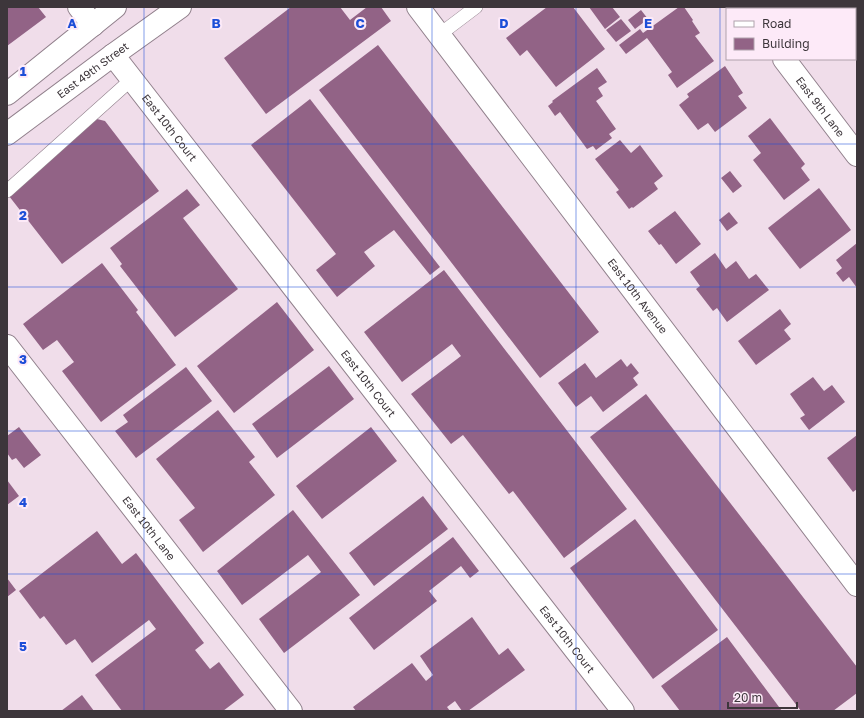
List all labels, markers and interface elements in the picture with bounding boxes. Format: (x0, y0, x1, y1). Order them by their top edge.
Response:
legend (726, 8, 856, 60)
text: A (67, 15, 77, 31)
text: B (211, 15, 221, 31)
text: C (355, 15, 365, 31)
text: D (499, 15, 509, 31)
text: E (644, 15, 652, 31)
text: Road (762, 16, 791, 31)
text: Building (762, 36, 810, 51)
street label: East 49th Street (54, 39, 131, 100)
text: 1 (20, 63, 27, 79)
street label: East 9th Lane (794, 74, 848, 139)
street label: East 10th Court (140, 91, 200, 164)
text: 2 (19, 207, 27, 223)
street label: East 10th Avenue (605, 256, 671, 336)
street label: East 10th Court (339, 347, 399, 419)
text: 3 (19, 351, 27, 367)
street label: East 10th Lane (120, 493, 178, 563)
text: 4 (19, 494, 27, 510)
street label: East 10th Court (537, 603, 598, 675)
text: 5 (19, 638, 27, 654)
scale bar (728, 684, 797, 710)
text: 20 m (734, 690, 762, 705)

